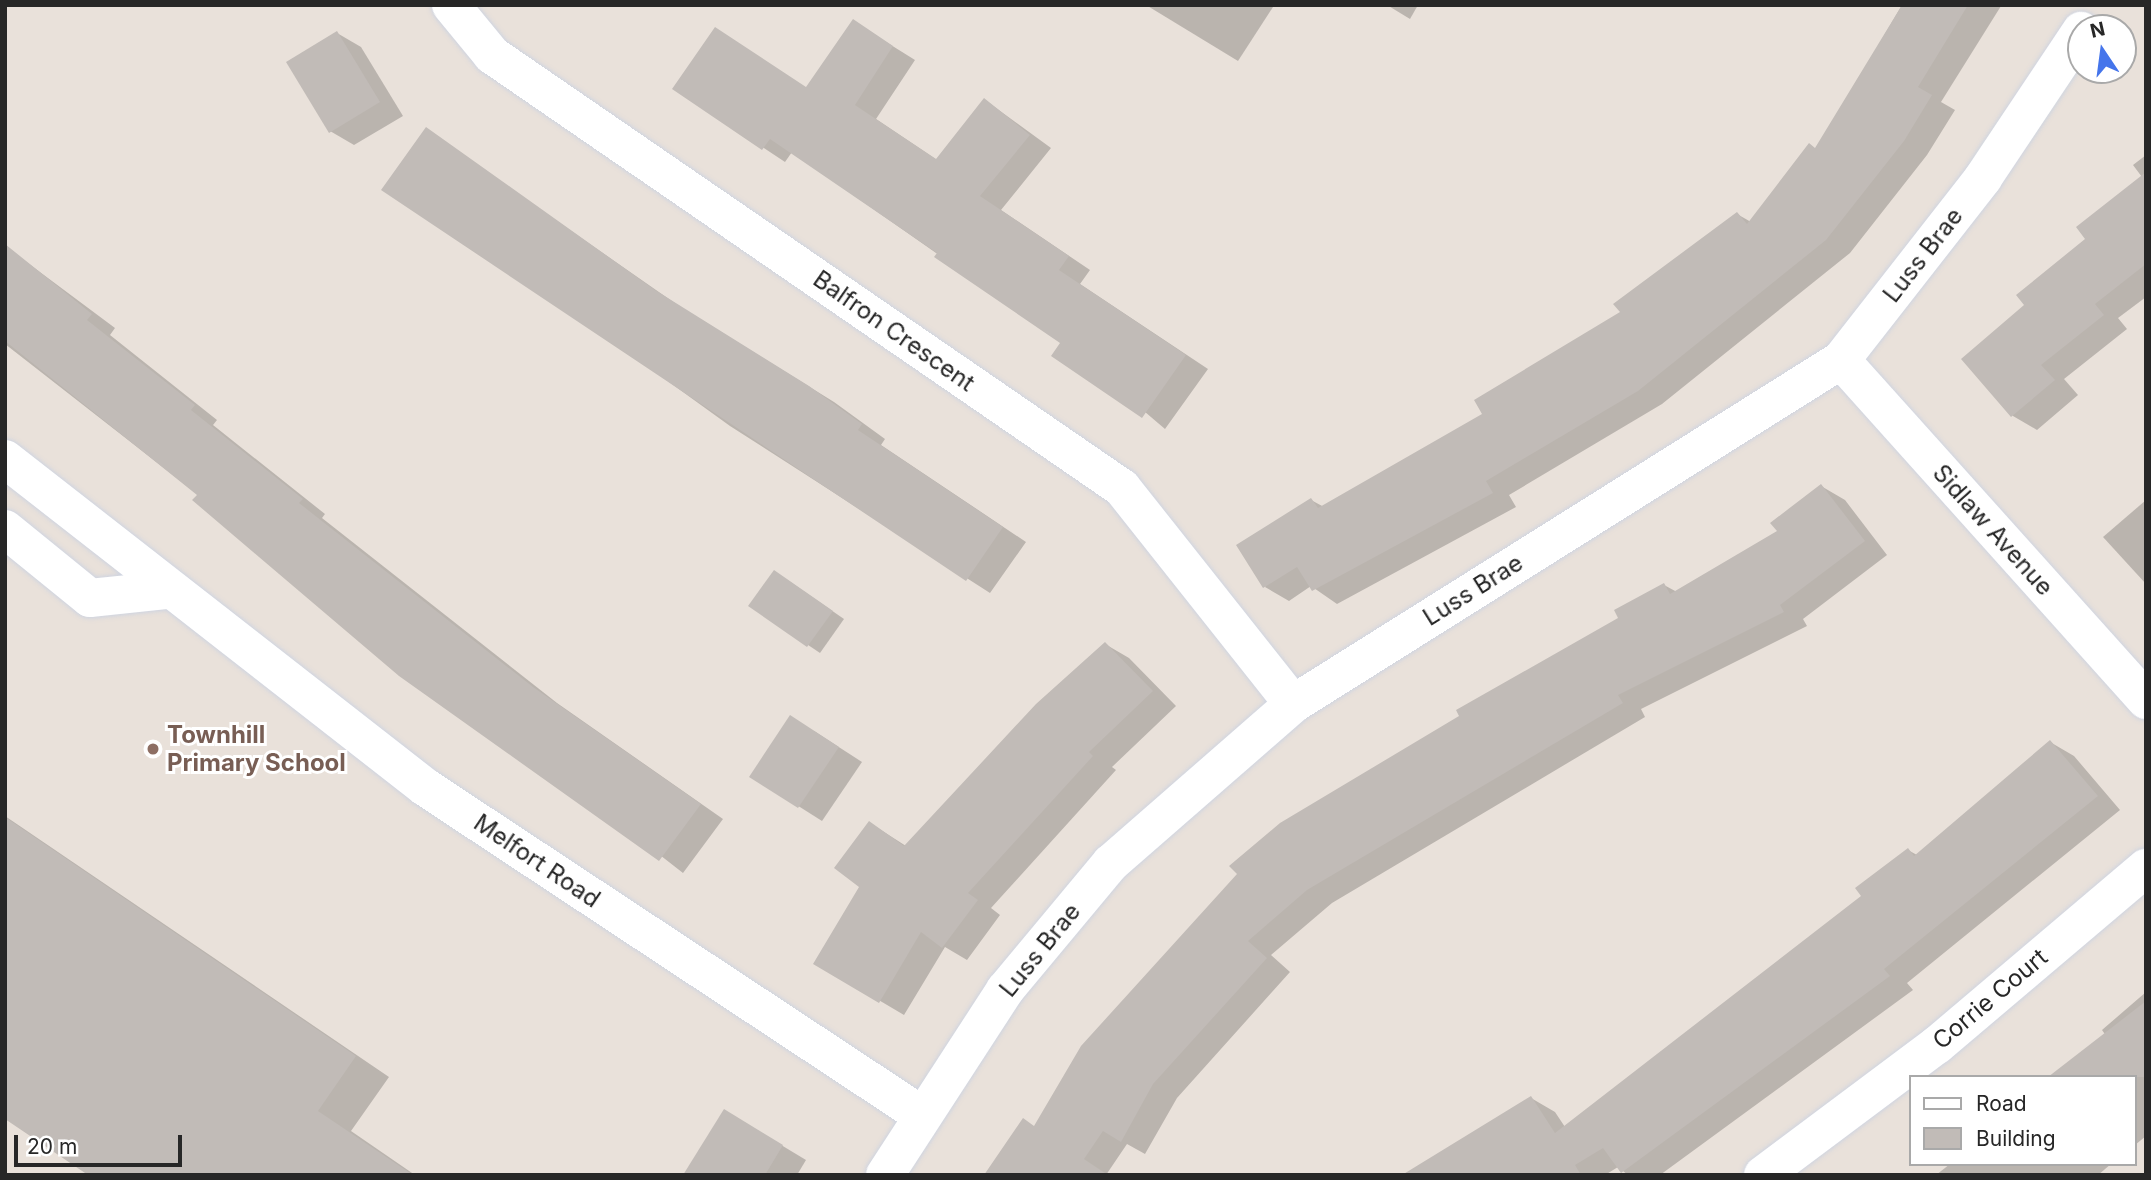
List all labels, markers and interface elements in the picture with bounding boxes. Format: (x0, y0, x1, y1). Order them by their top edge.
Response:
north arrow (2067, 14, 2137, 84)
text: N (2088, 17, 2107, 43)
street label: Luss Brae (1877, 202, 1969, 308)
street label: Balfron Crescent (808, 265, 980, 397)
street label: Sidlaw Avenue (1927, 459, 2059, 601)
street label: Luss Brae (1418, 548, 1528, 632)
place label: Townhill Primary School (167, 721, 346, 777)
marker: Townhill Primary School (145, 741, 161, 757)
street label: Melfort Road (468, 808, 606, 914)
street label: Luss Brae (994, 897, 1086, 1003)
street label: Corrie Court (1927, 943, 2053, 1055)
legend (1910, 1075, 2137, 1166)
text: Road (1976, 1091, 2027, 1116)
scale bar (18, 1120, 186, 1164)
text: Building (1976, 1126, 2056, 1151)
text: 20 m (27, 1134, 77, 1159)

